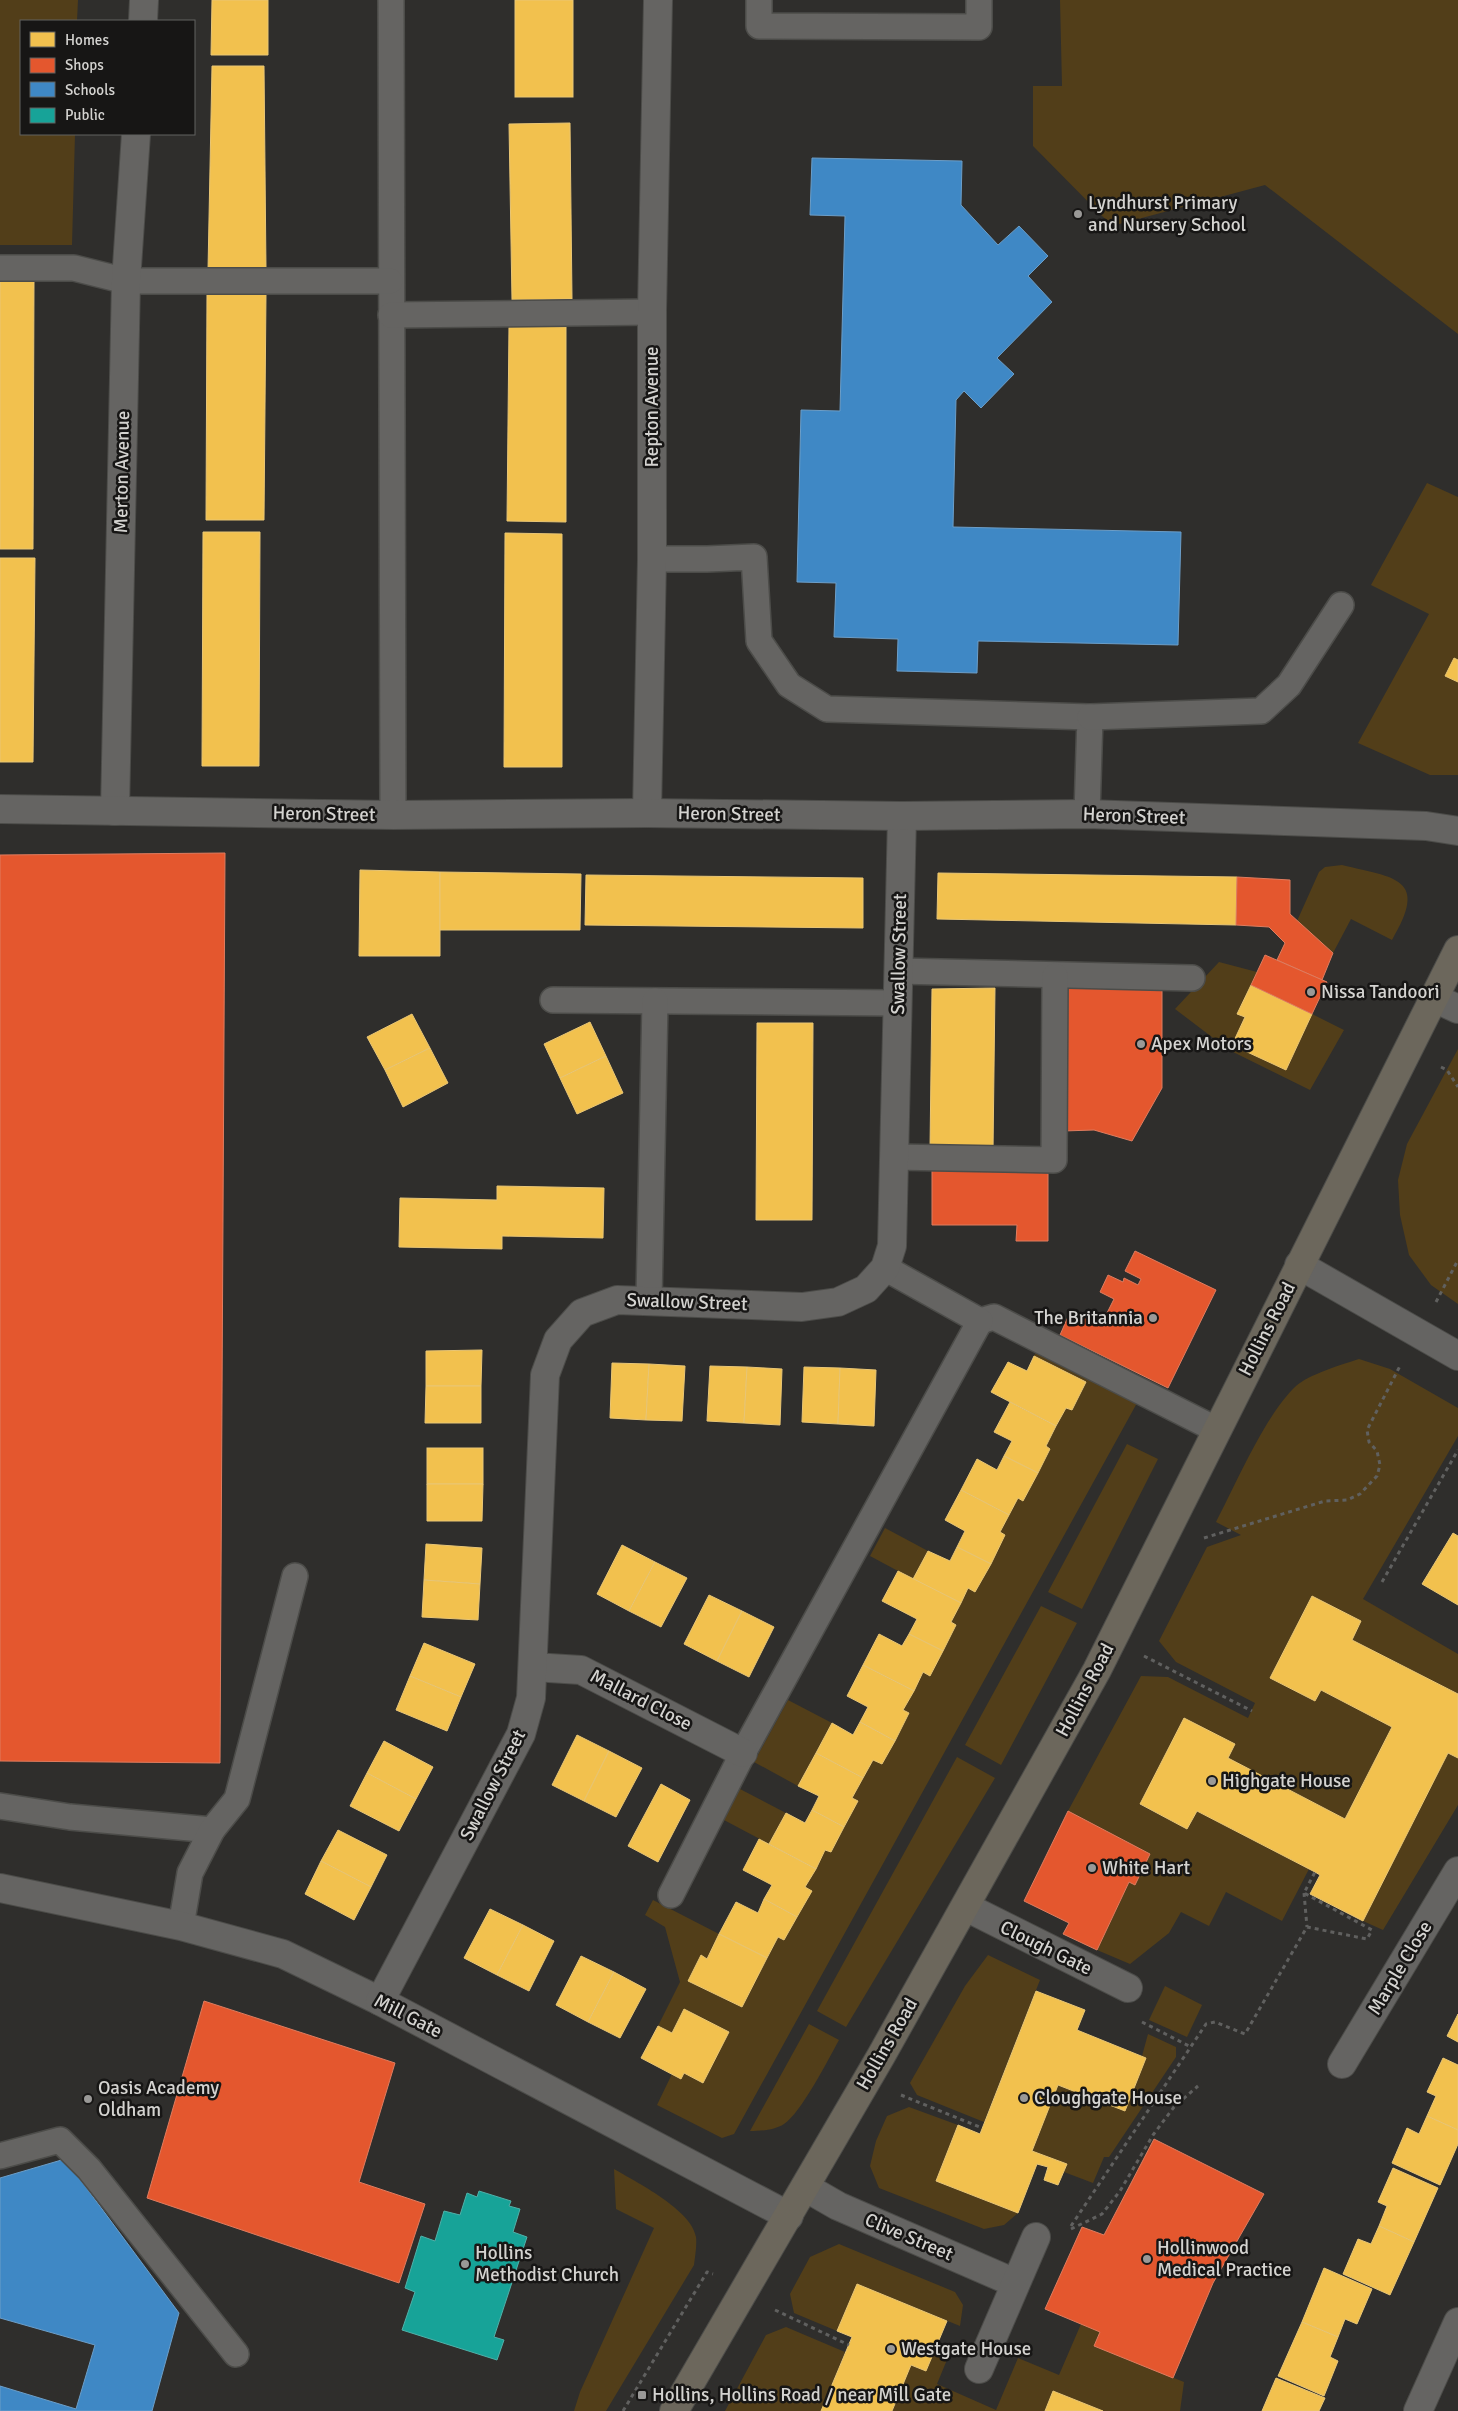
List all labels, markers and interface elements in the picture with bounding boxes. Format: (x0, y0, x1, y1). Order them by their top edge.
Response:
legend (20, 20, 195, 135)
text: Homes (65, 31, 109, 49)
text: Shops (65, 56, 104, 74)
text: Schools (65, 81, 116, 99)
text: Public (65, 106, 105, 124)
place label: Lyndhurst Primary and Nursery School (1088, 191, 1246, 237)
marker: Lyndhurst Primary and Nursery School (1072, 208, 1084, 220)
street label: Repton Avenue (640, 346, 664, 468)
street label: Merton Avenue (109, 411, 135, 533)
street label: Heron Street (272, 801, 376, 827)
street label: Heron Street (677, 801, 781, 827)
street label: Heron Street (1082, 802, 1186, 830)
street label: Swallow Street (886, 893, 912, 1015)
place label: Nissa Tandoori (1321, 980, 1440, 1004)
marker: Nissa Tandoori (1305, 986, 1317, 998)
place label: Apex Motors (1151, 1032, 1252, 1056)
marker: Apex Motors (1135, 1038, 1147, 1050)
street label: Hollins Road (1233, 1278, 1301, 1380)
street label: Swallow Street (626, 1288, 748, 1316)
place label: The Britannia (1034, 1306, 1143, 1330)
marker: The Britannia (1147, 1312, 1159, 1324)
street label: Hollins Road (1050, 1639, 1120, 1741)
street label: Mallard Close (586, 1664, 696, 1736)
street label: Swallow Street (455, 1725, 531, 1844)
place label: Highgate House (1222, 1769, 1351, 1793)
marker: Highgate House (1206, 1775, 1218, 1787)
place label: White Hart (1102, 1856, 1191, 1880)
marker: White Hart (1086, 1862, 1098, 1874)
street label: Clough Gate (996, 1915, 1096, 1981)
street label: Marple Close (1363, 1917, 1437, 2019)
street label: Mill Gate (370, 1989, 446, 2043)
street label: Hollins Road (851, 1994, 923, 2094)
place label: Oasis Academy Oldham (98, 2076, 219, 2122)
place label: Cloughgate House (1034, 2086, 1182, 2110)
marker: Cloughgate House (1018, 2092, 1030, 2104)
marker: Oasis Academy Oldham (82, 2093, 94, 2105)
street label: Clive Street (861, 2208, 957, 2266)
place label: Hollinwood Medical Practice (1157, 2236, 1292, 2282)
place label: Hollins Methodist Church (475, 2241, 619, 2287)
marker: Hollinwood Medical Practice (1141, 2253, 1153, 2265)
marker: Hollins Methodist Church (459, 2258, 471, 2270)
place label: Westgate House (901, 2337, 1031, 2361)
marker: Westgate House (885, 2343, 897, 2355)
place label: Hollins, Hollins Road / near Mill Gate (652, 2383, 951, 2407)
marker: Hollins, Hollins Road / near Mill Gate (636, 2389, 648, 2401)

